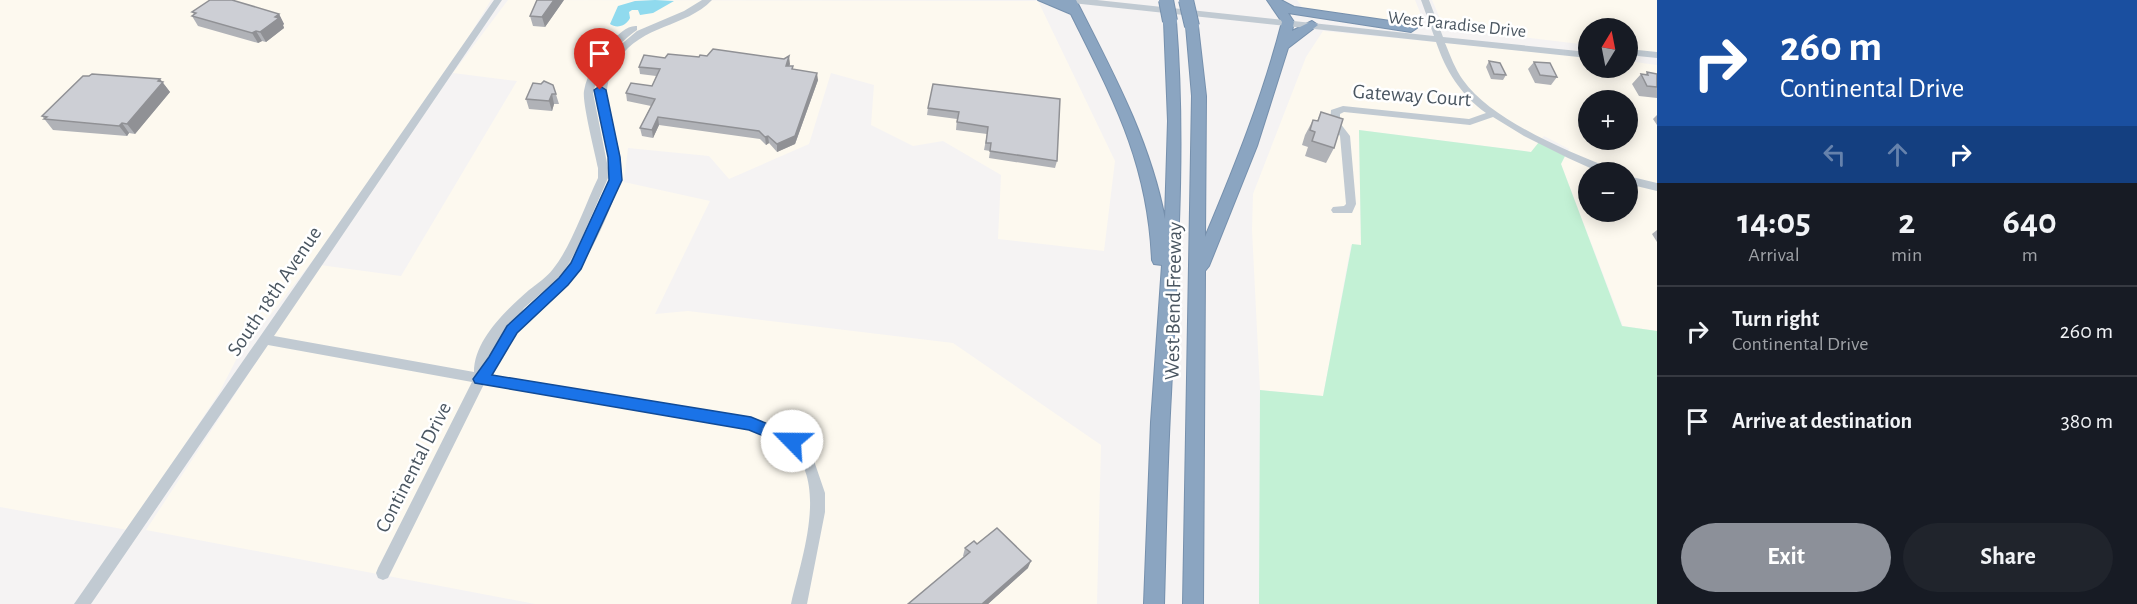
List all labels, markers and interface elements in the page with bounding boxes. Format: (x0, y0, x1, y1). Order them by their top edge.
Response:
street label: West Paradise Drive (1387, 9, 1527, 41)
north arrow (1578, 18, 1638, 78)
map controls (1578, 18, 1638, 222)
icon: right (1681, 24, 1759, 102)
text: 260 m (1780, 26, 1882, 68)
pin (574, 28, 625, 90)
icon: arrive (583, 37, 616, 70)
text: Continental Drive (1780, 75, 1964, 102)
street label: Gateway Court (1352, 81, 1472, 110)
button: + (1578, 90, 1638, 150)
icon: left (1818, 138, 1851, 171)
icon: ahead (1881, 138, 1914, 171)
icon: right (1944, 138, 1977, 171)
button: − (1578, 162, 1638, 222)
text: 14:05 (1737, 204, 1811, 240)
text: 2 (1898, 204, 1915, 240)
text: 640 (2003, 204, 2057, 240)
street label: West Bend Freeway (1162, 222, 1185, 380)
street label: South 18th Avenue (223, 223, 325, 360)
text: Arrival (1748, 245, 1800, 265)
text: min (1891, 245, 1922, 265)
text: m (2022, 245, 2038, 265)
text: Turn right (1732, 308, 1819, 330)
icon: right (1681, 315, 1714, 348)
text: 260 m (2060, 320, 2113, 342)
text: Continental Drive (1732, 334, 1868, 354)
street label: Continental Drive (372, 399, 455, 536)
icon: arrive (1681, 405, 1714, 438)
position arrow (760, 409, 824, 473)
text: Arrive at destination (1732, 410, 1912, 432)
text: 380 m (2061, 410, 2113, 432)
button: Exit (1681, 523, 1891, 592)
button: Share (1903, 523, 2113, 592)

